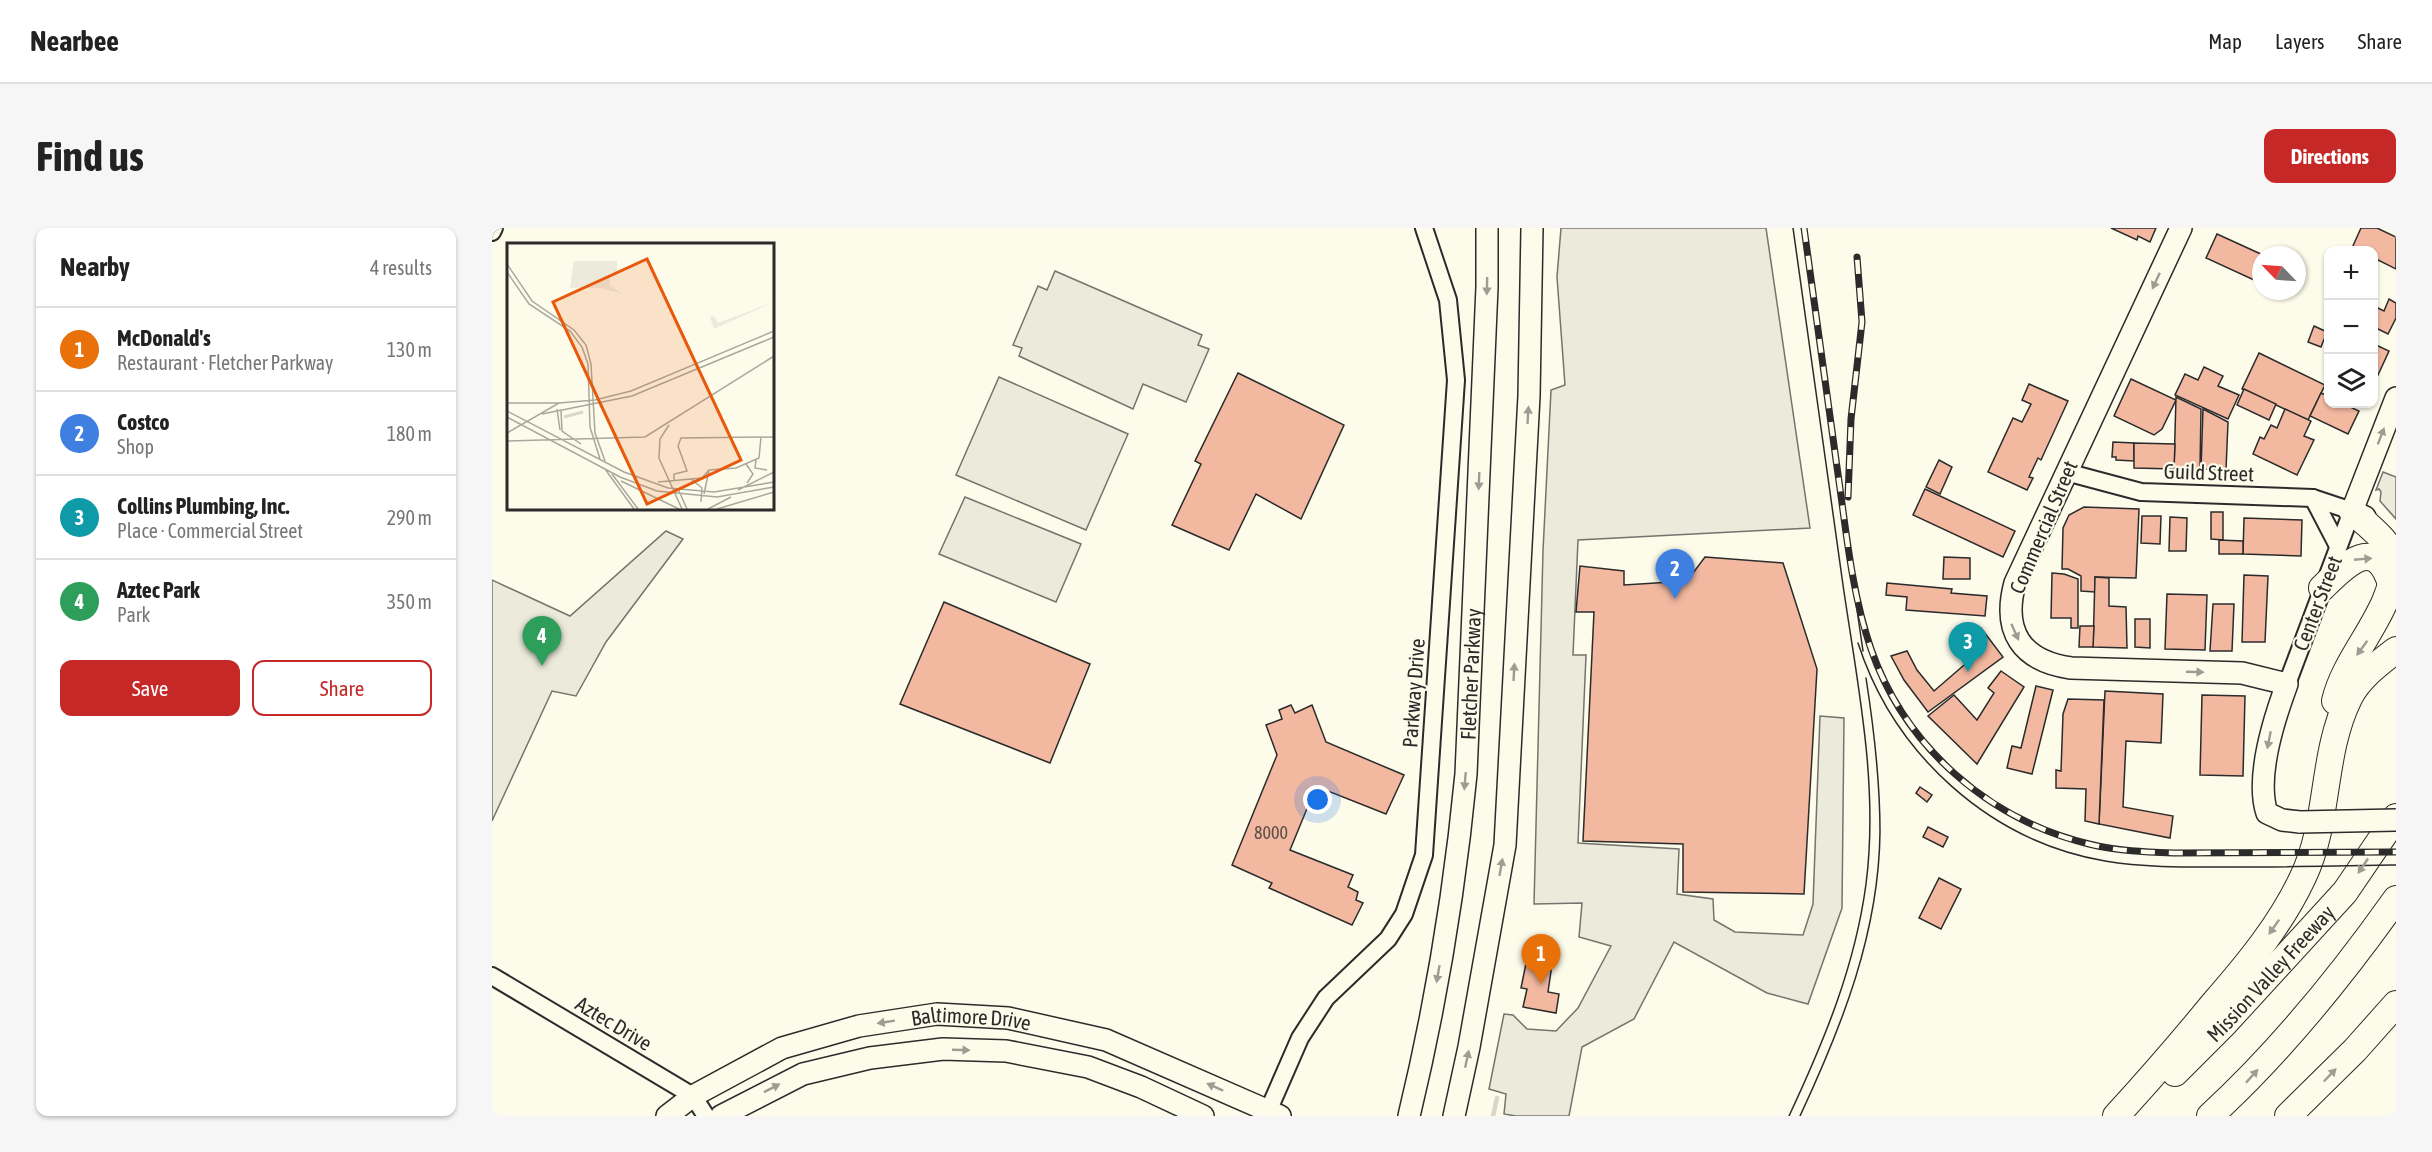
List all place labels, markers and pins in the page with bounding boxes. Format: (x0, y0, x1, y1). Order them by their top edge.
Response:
pin: 2 (1656, 550, 1694, 599)
pin: 4 (523, 616, 562, 666)
pin: 3 (1948, 622, 1988, 672)
pin: 1 (1522, 934, 1560, 984)

